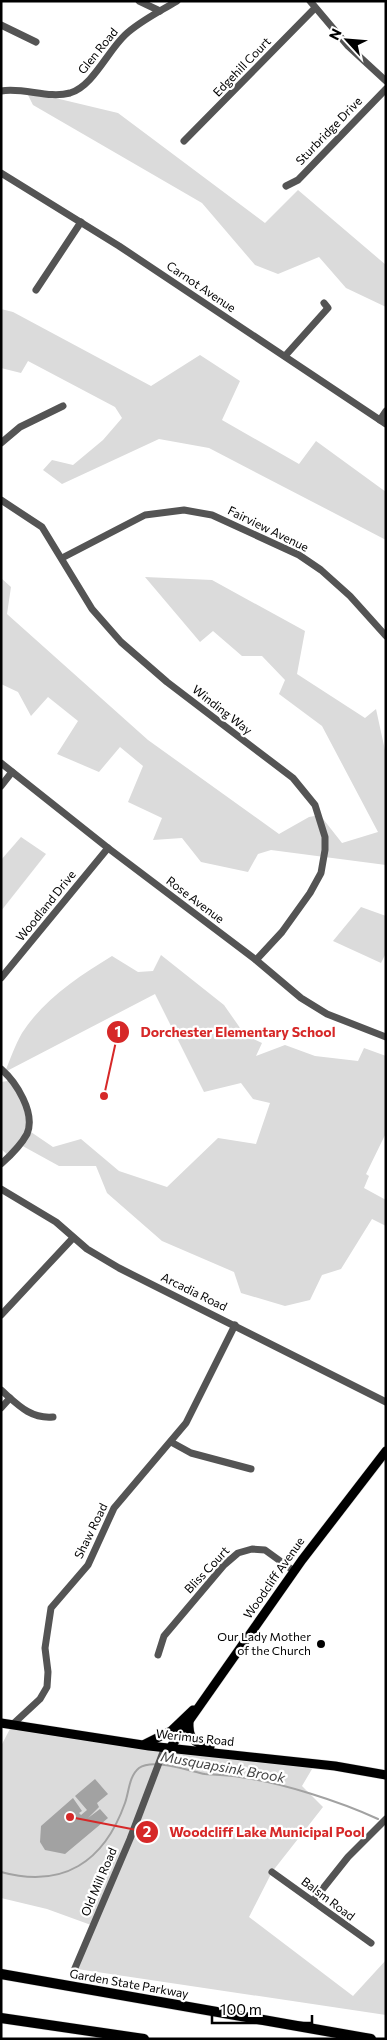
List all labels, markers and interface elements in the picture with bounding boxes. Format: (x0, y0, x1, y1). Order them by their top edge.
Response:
north arrow (322, 15, 372, 65)
street label: Glen Road (74, 24, 120, 76)
text: N (325, 26, 345, 43)
street label: Edgehill Court (210, 34, 273, 99)
street label: Sturbridge Drive (292, 93, 364, 167)
street label: Carnot Avenue (164, 258, 239, 314)
street label: Fairview Avenue (226, 502, 311, 554)
street label: Winding Way (190, 682, 255, 737)
street label: Woodland Drive (12, 867, 78, 944)
street label: Rose Avenue (164, 873, 227, 925)
callout: Dorchester Elementary School (106, 1018, 346, 1047)
text: 1 (115, 1022, 121, 1040)
text: Dorchester Elementary School (140, 1023, 336, 1040)
street label: Arcadia Road (159, 1269, 230, 1313)
street label: Shaw Road (71, 1500, 110, 1561)
street label: Woodcliff Avenue (240, 1534, 307, 1621)
street label: Bliss Court (181, 1543, 232, 1596)
place label: Our Lady Mother of the Church (217, 1629, 311, 1657)
marker: Our Lady Mother of the Church (315, 1638, 327, 1650)
street label: Werimus Road (155, 1726, 235, 1748)
water label: Musquapsink Brook (160, 1747, 287, 1786)
callout: Woodcliff Lake Municipal Pool (135, 1817, 375, 1846)
text: 2 (143, 1822, 151, 1840)
text: Woodcliff Lake Municipal Pool (169, 1823, 365, 1840)
street label: Old Mill Road (77, 1845, 119, 1918)
street label: Balsm Road (299, 1874, 358, 1923)
street label: Garden State Parkway (69, 1966, 190, 2000)
scale bar (212, 1992, 312, 2024)
text: 100 m (220, 2000, 262, 2018)

